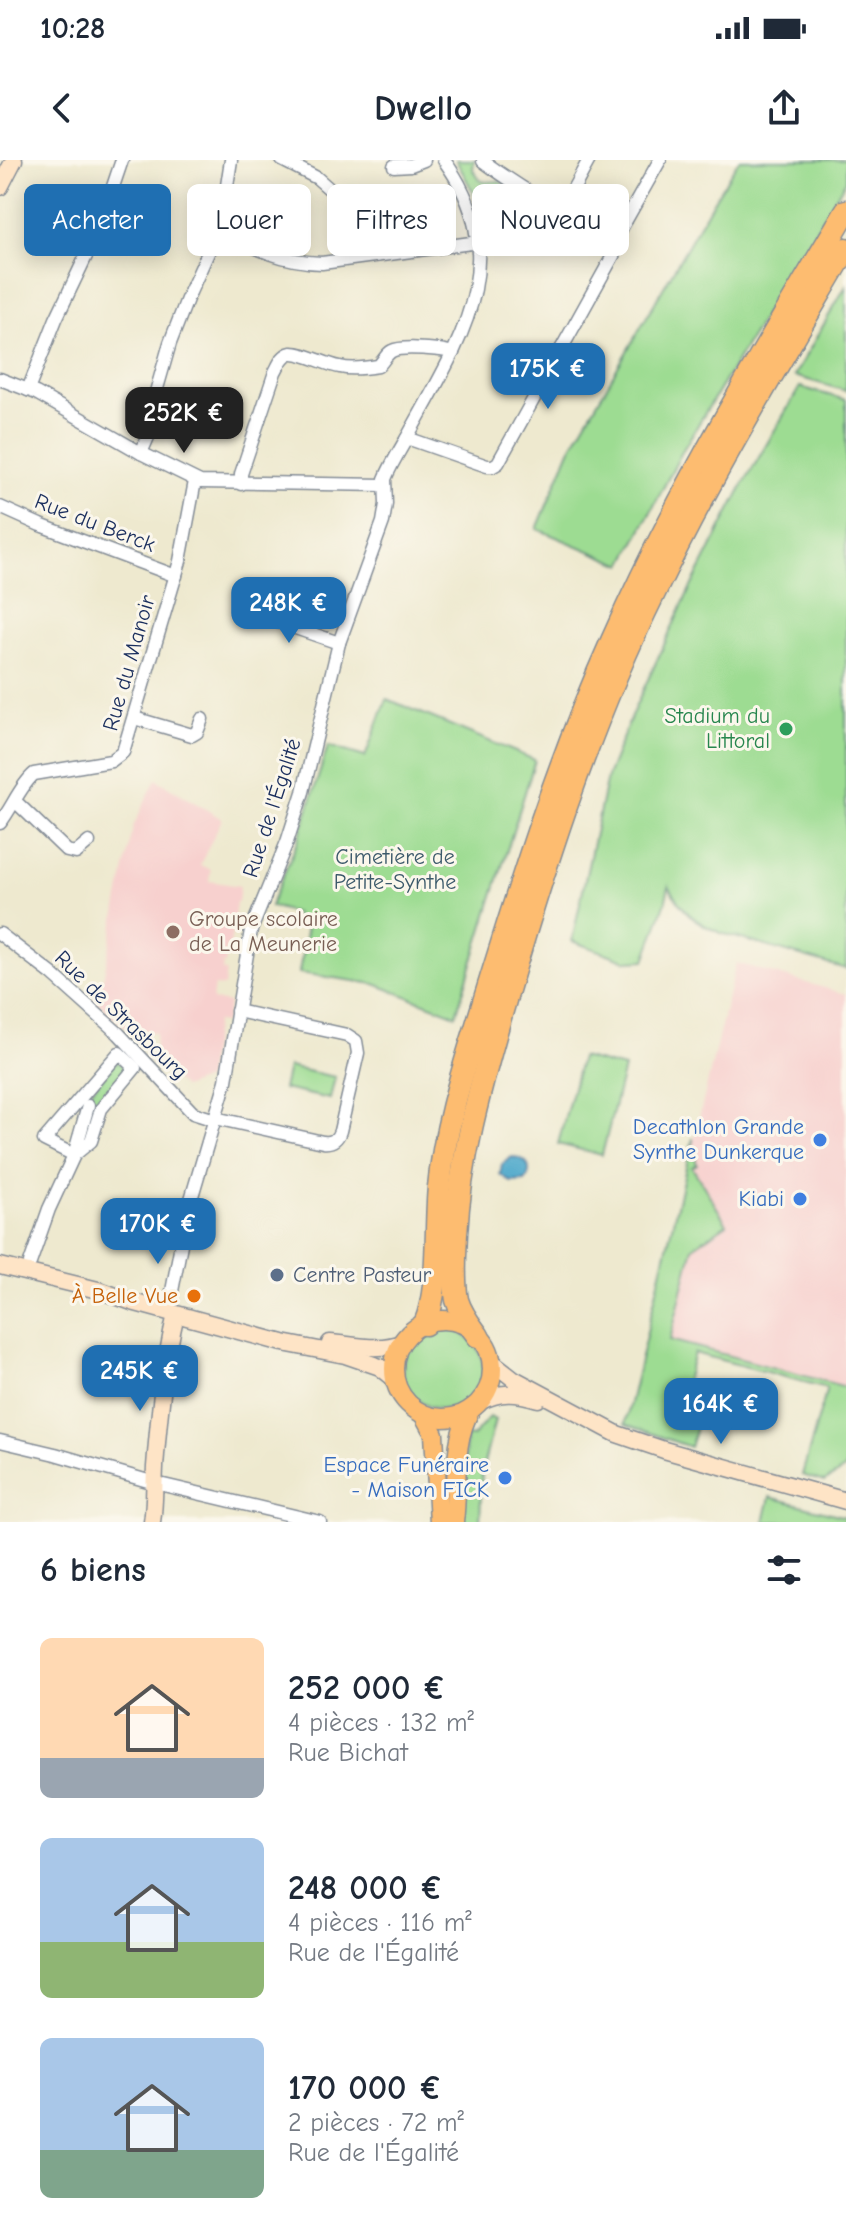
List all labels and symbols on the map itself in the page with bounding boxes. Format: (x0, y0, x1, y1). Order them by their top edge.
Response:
pin: 175K € (483, 343, 613, 411)
pin: 252K € (119, 387, 249, 455)
street label: Rue du Berck (31, 488, 159, 558)
pin: 248K € (224, 577, 354, 645)
street label: Rue du Manoir (97, 592, 161, 734)
place label: Stadium du Littoral (665, 703, 770, 754)
marker: Stadium du Littoral (777, 720, 795, 738)
street label: Rue de l'Égalité (237, 735, 307, 881)
park label: Cimetière de Petite-Synthe (334, 844, 456, 895)
place label: Groupe scolaire de La Meunerie (189, 906, 338, 957)
marker: Groupe scolaire de La Meunerie (164, 923, 182, 941)
street label: Rue de Strasbourg (49, 945, 193, 1085)
place label: Decathlon Grande Synthe Dunkerque (633, 1114, 804, 1165)
marker: Decathlon Grande Synthe Dunkerque (811, 1131, 829, 1149)
place label: Kiabi (739, 1186, 784, 1212)
marker: Kiabi (791, 1190, 809, 1208)
pin: 170K € (93, 1198, 223, 1266)
place label: Centre Pasteur (293, 1262, 431, 1288)
marker: Centre Pasteur (268, 1266, 286, 1284)
place label: À Belle Vue (72, 1283, 178, 1309)
marker: À Belle Vue (185, 1287, 203, 1305)
pin: 245K € (75, 1345, 205, 1413)
pin: 164K € (656, 1378, 786, 1446)
place label: Espace Funéraire - Maison FICK (323, 1452, 489, 1503)
marker: Espace Funéraire - Maison FICK (496, 1469, 514, 1487)

